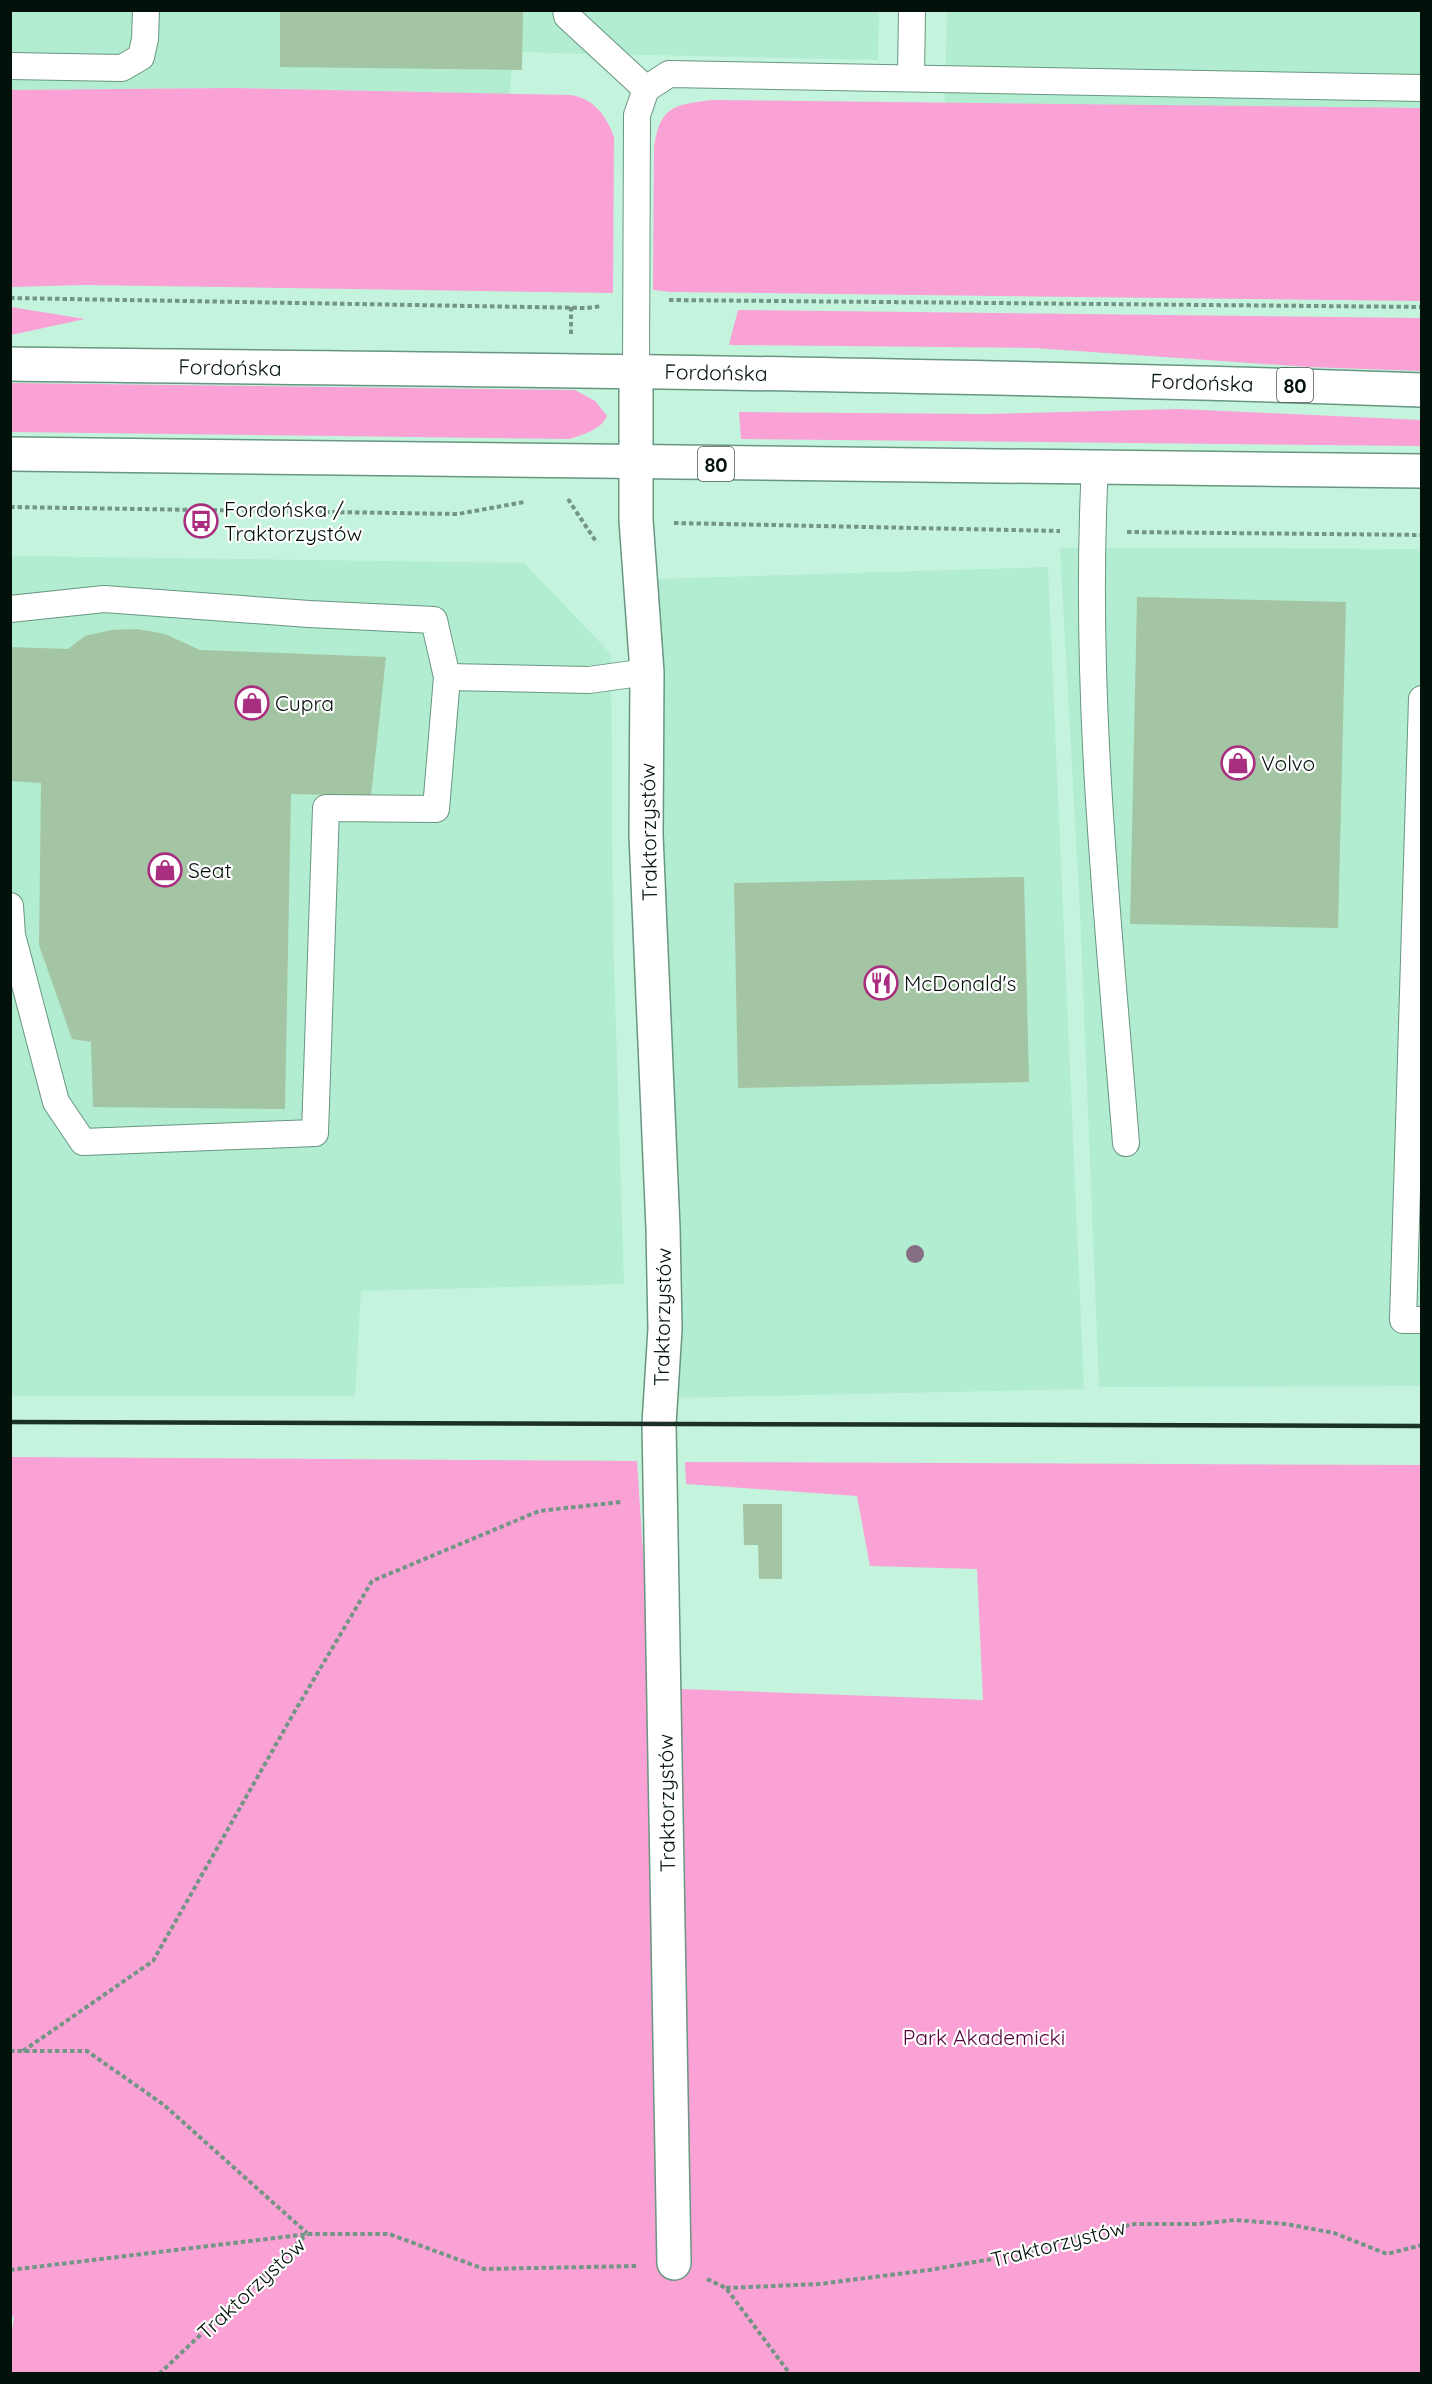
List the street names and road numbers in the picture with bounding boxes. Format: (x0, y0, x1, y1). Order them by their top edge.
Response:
street label: Fordońska (178, 353, 282, 381)
street label: Fordońska (664, 358, 768, 386)
street label: Fordońska (1150, 367, 1254, 397)
road number: 80 (1277, 368, 1313, 402)
road number: 80 (698, 447, 734, 481)
street label: Traktorzystów (634, 762, 662, 901)
street label: Traktorzystów (648, 1247, 676, 1386)
street label: Traktorzystów (652, 1733, 680, 1872)
street label: Traktorzystów (988, 2214, 1128, 2272)
street label: Traktorzystów (192, 2231, 311, 2345)

